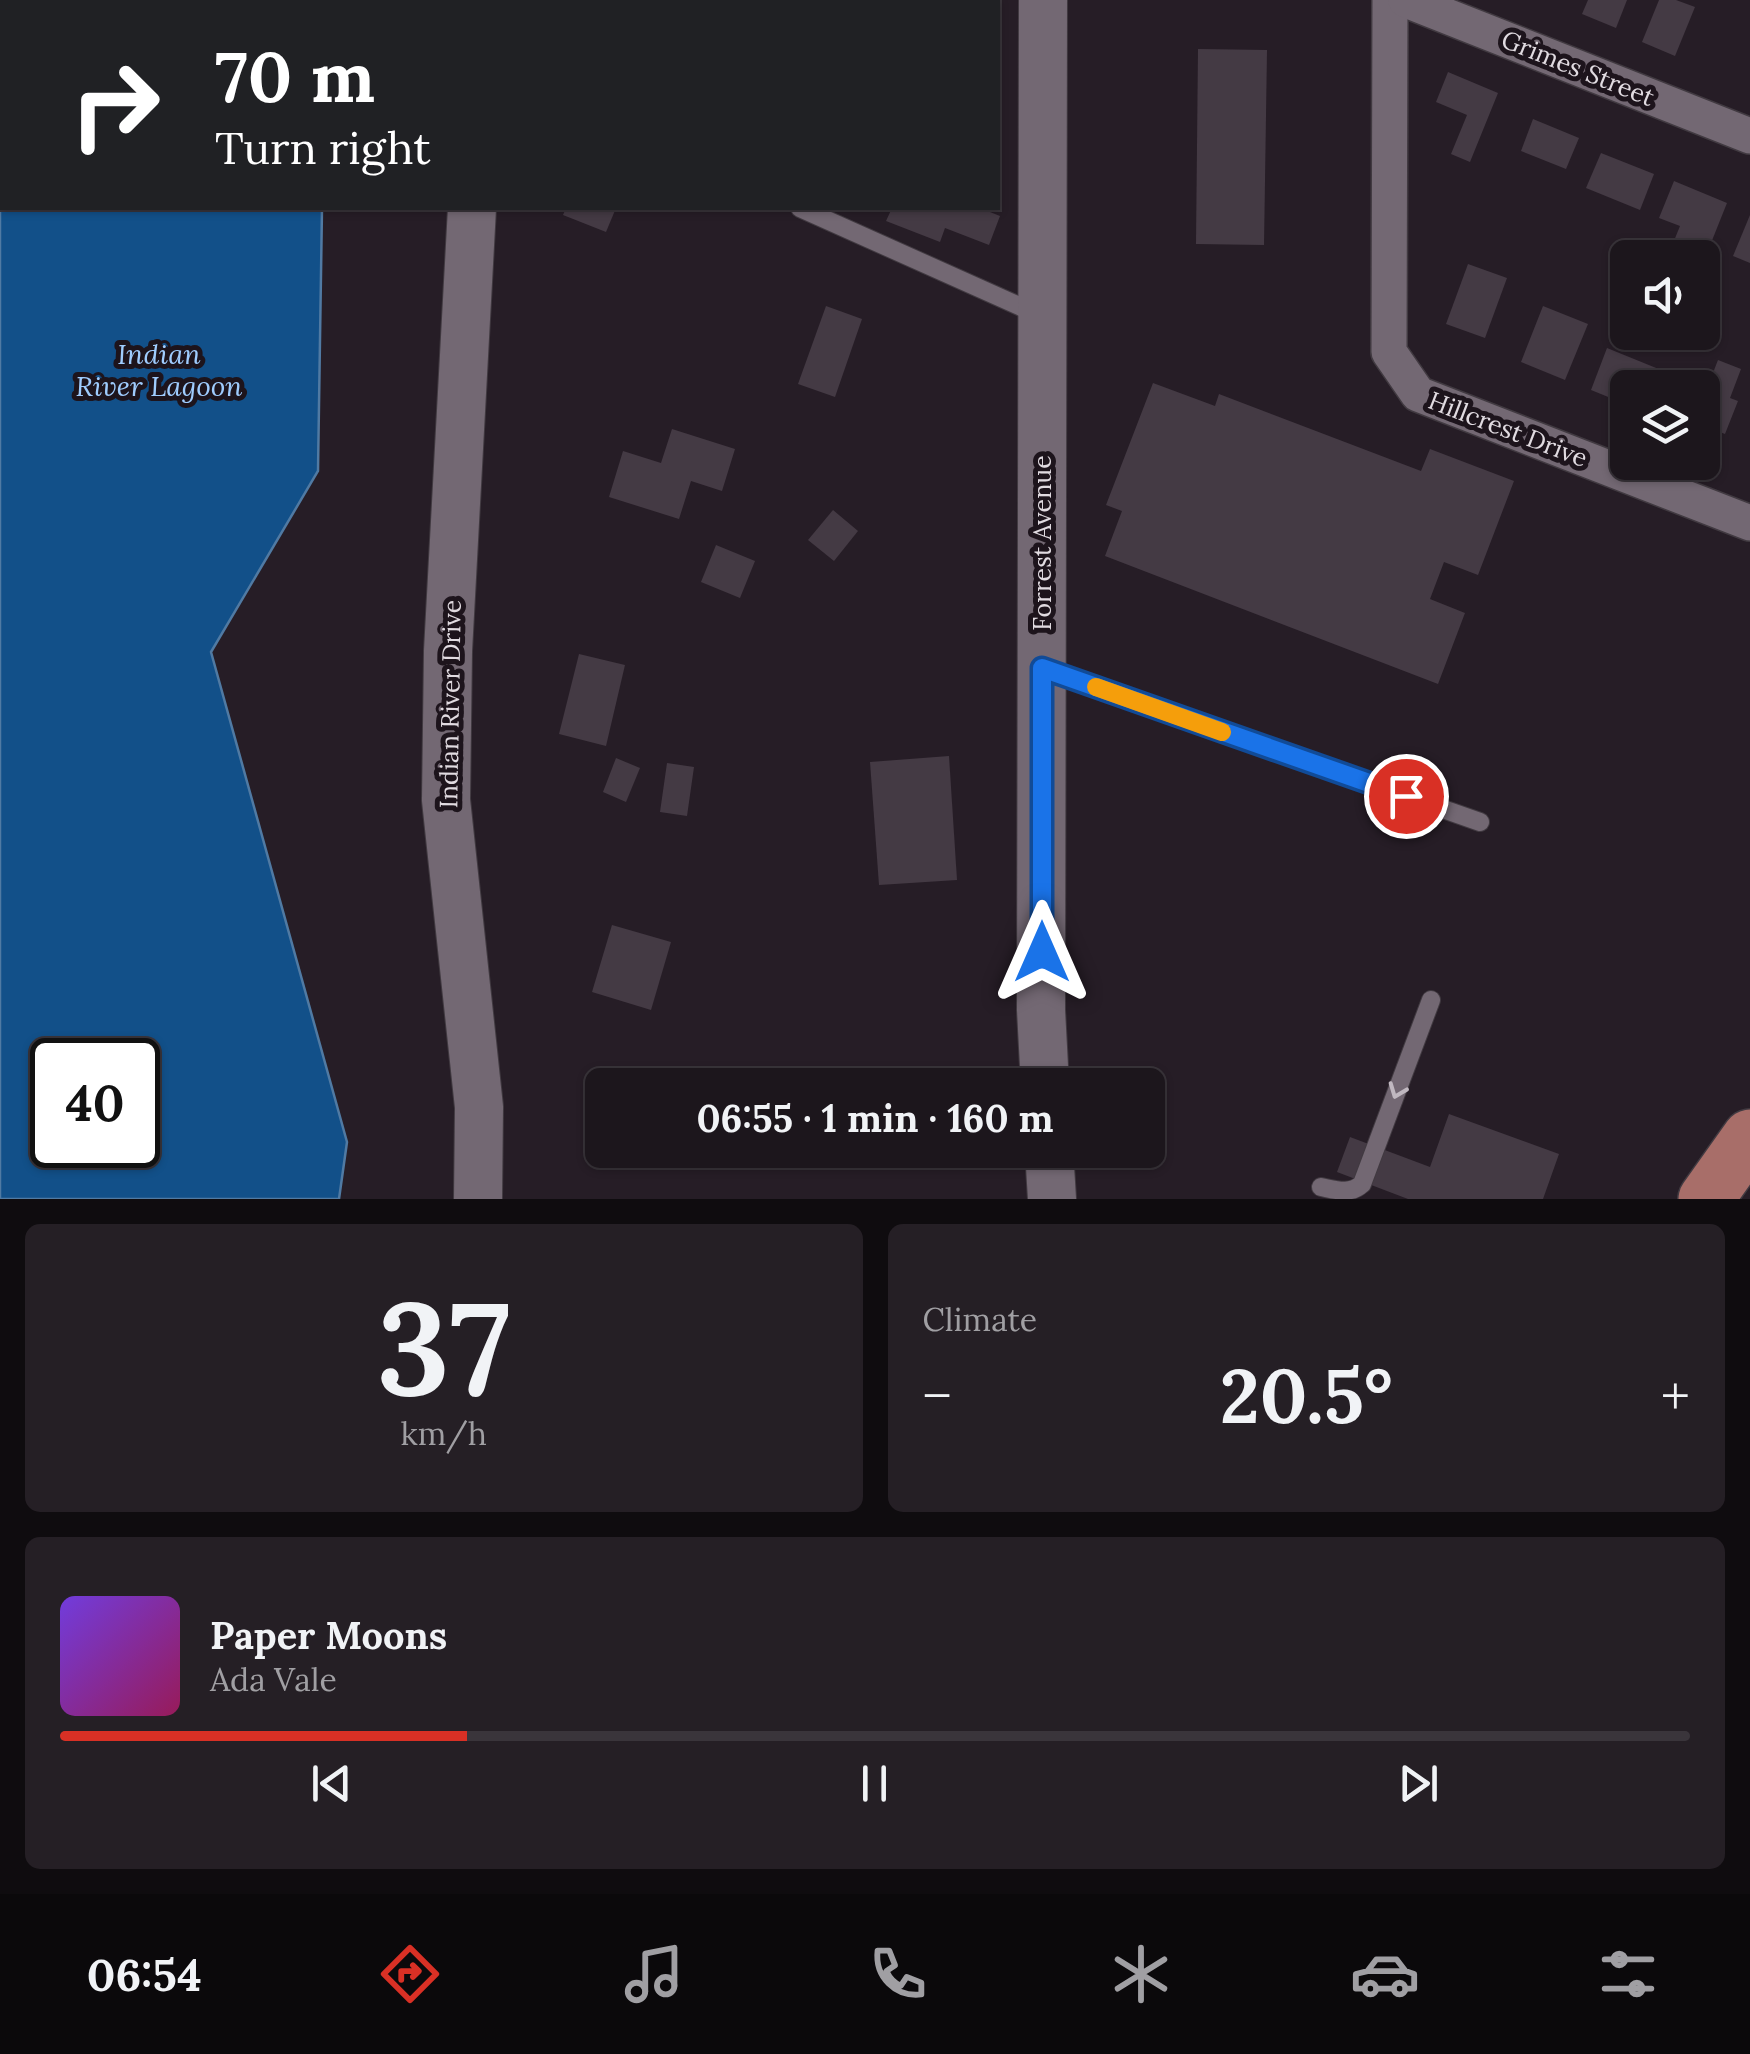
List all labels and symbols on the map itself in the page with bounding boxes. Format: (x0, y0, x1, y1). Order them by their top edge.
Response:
street label: Grimes Street (1497, 23, 1659, 113)
water label: Indian River Lagoon (75, 336, 243, 404)
street label: Hillcrest Drive (1424, 384, 1592, 474)
street label: Forrest Avenue (1026, 455, 1058, 631)
street label: Indian River Drive (432, 599, 468, 809)
pin (1364, 754, 1449, 839)
position arrow (990, 900, 1094, 1004)
speed limit sign: 40 (30, 1038, 160, 1168)
one-way arrow (1388, 1082, 1409, 1099)

